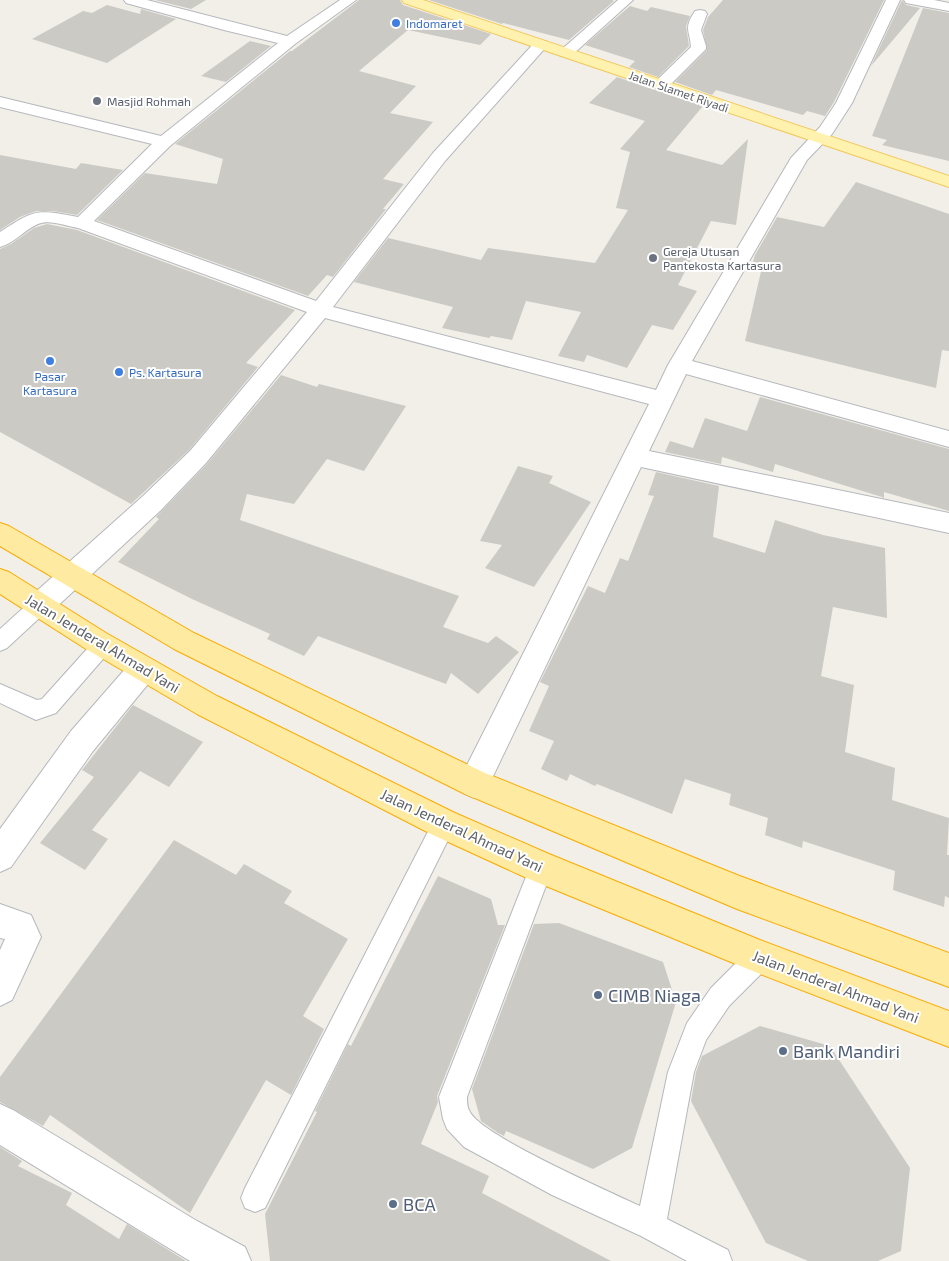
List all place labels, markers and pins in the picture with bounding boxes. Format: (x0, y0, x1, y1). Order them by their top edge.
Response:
place label: Indomaret (406, 16, 463, 30)
marker: Indomaret (390, 17, 402, 29)
place label: Masjid Rohmah (107, 94, 191, 109)
marker: Masjid Rohmah (91, 95, 103, 107)
place label: Gereja Utusan Pantekosta Kartasura (663, 244, 781, 272)
marker: Gereja Utusan Pantekosta Kartasura (647, 252, 659, 264)
marker: Pasar Kartasura (44, 355, 56, 367)
place label: Ps. Kartasura (129, 365, 202, 379)
marker: Ps. Kartasura (113, 366, 125, 378)
place label: Pasar Kartasura (23, 369, 77, 397)
place label: CIMB Niaga (608, 984, 701, 1006)
marker: CIMB Niaga (592, 989, 604, 1001)
place label: Bank Mandiri (793, 1040, 900, 1062)
marker: Bank Mandiri (777, 1045, 789, 1057)
place label: BCA (403, 1193, 436, 1215)
marker: BCA (387, 1198, 399, 1210)

